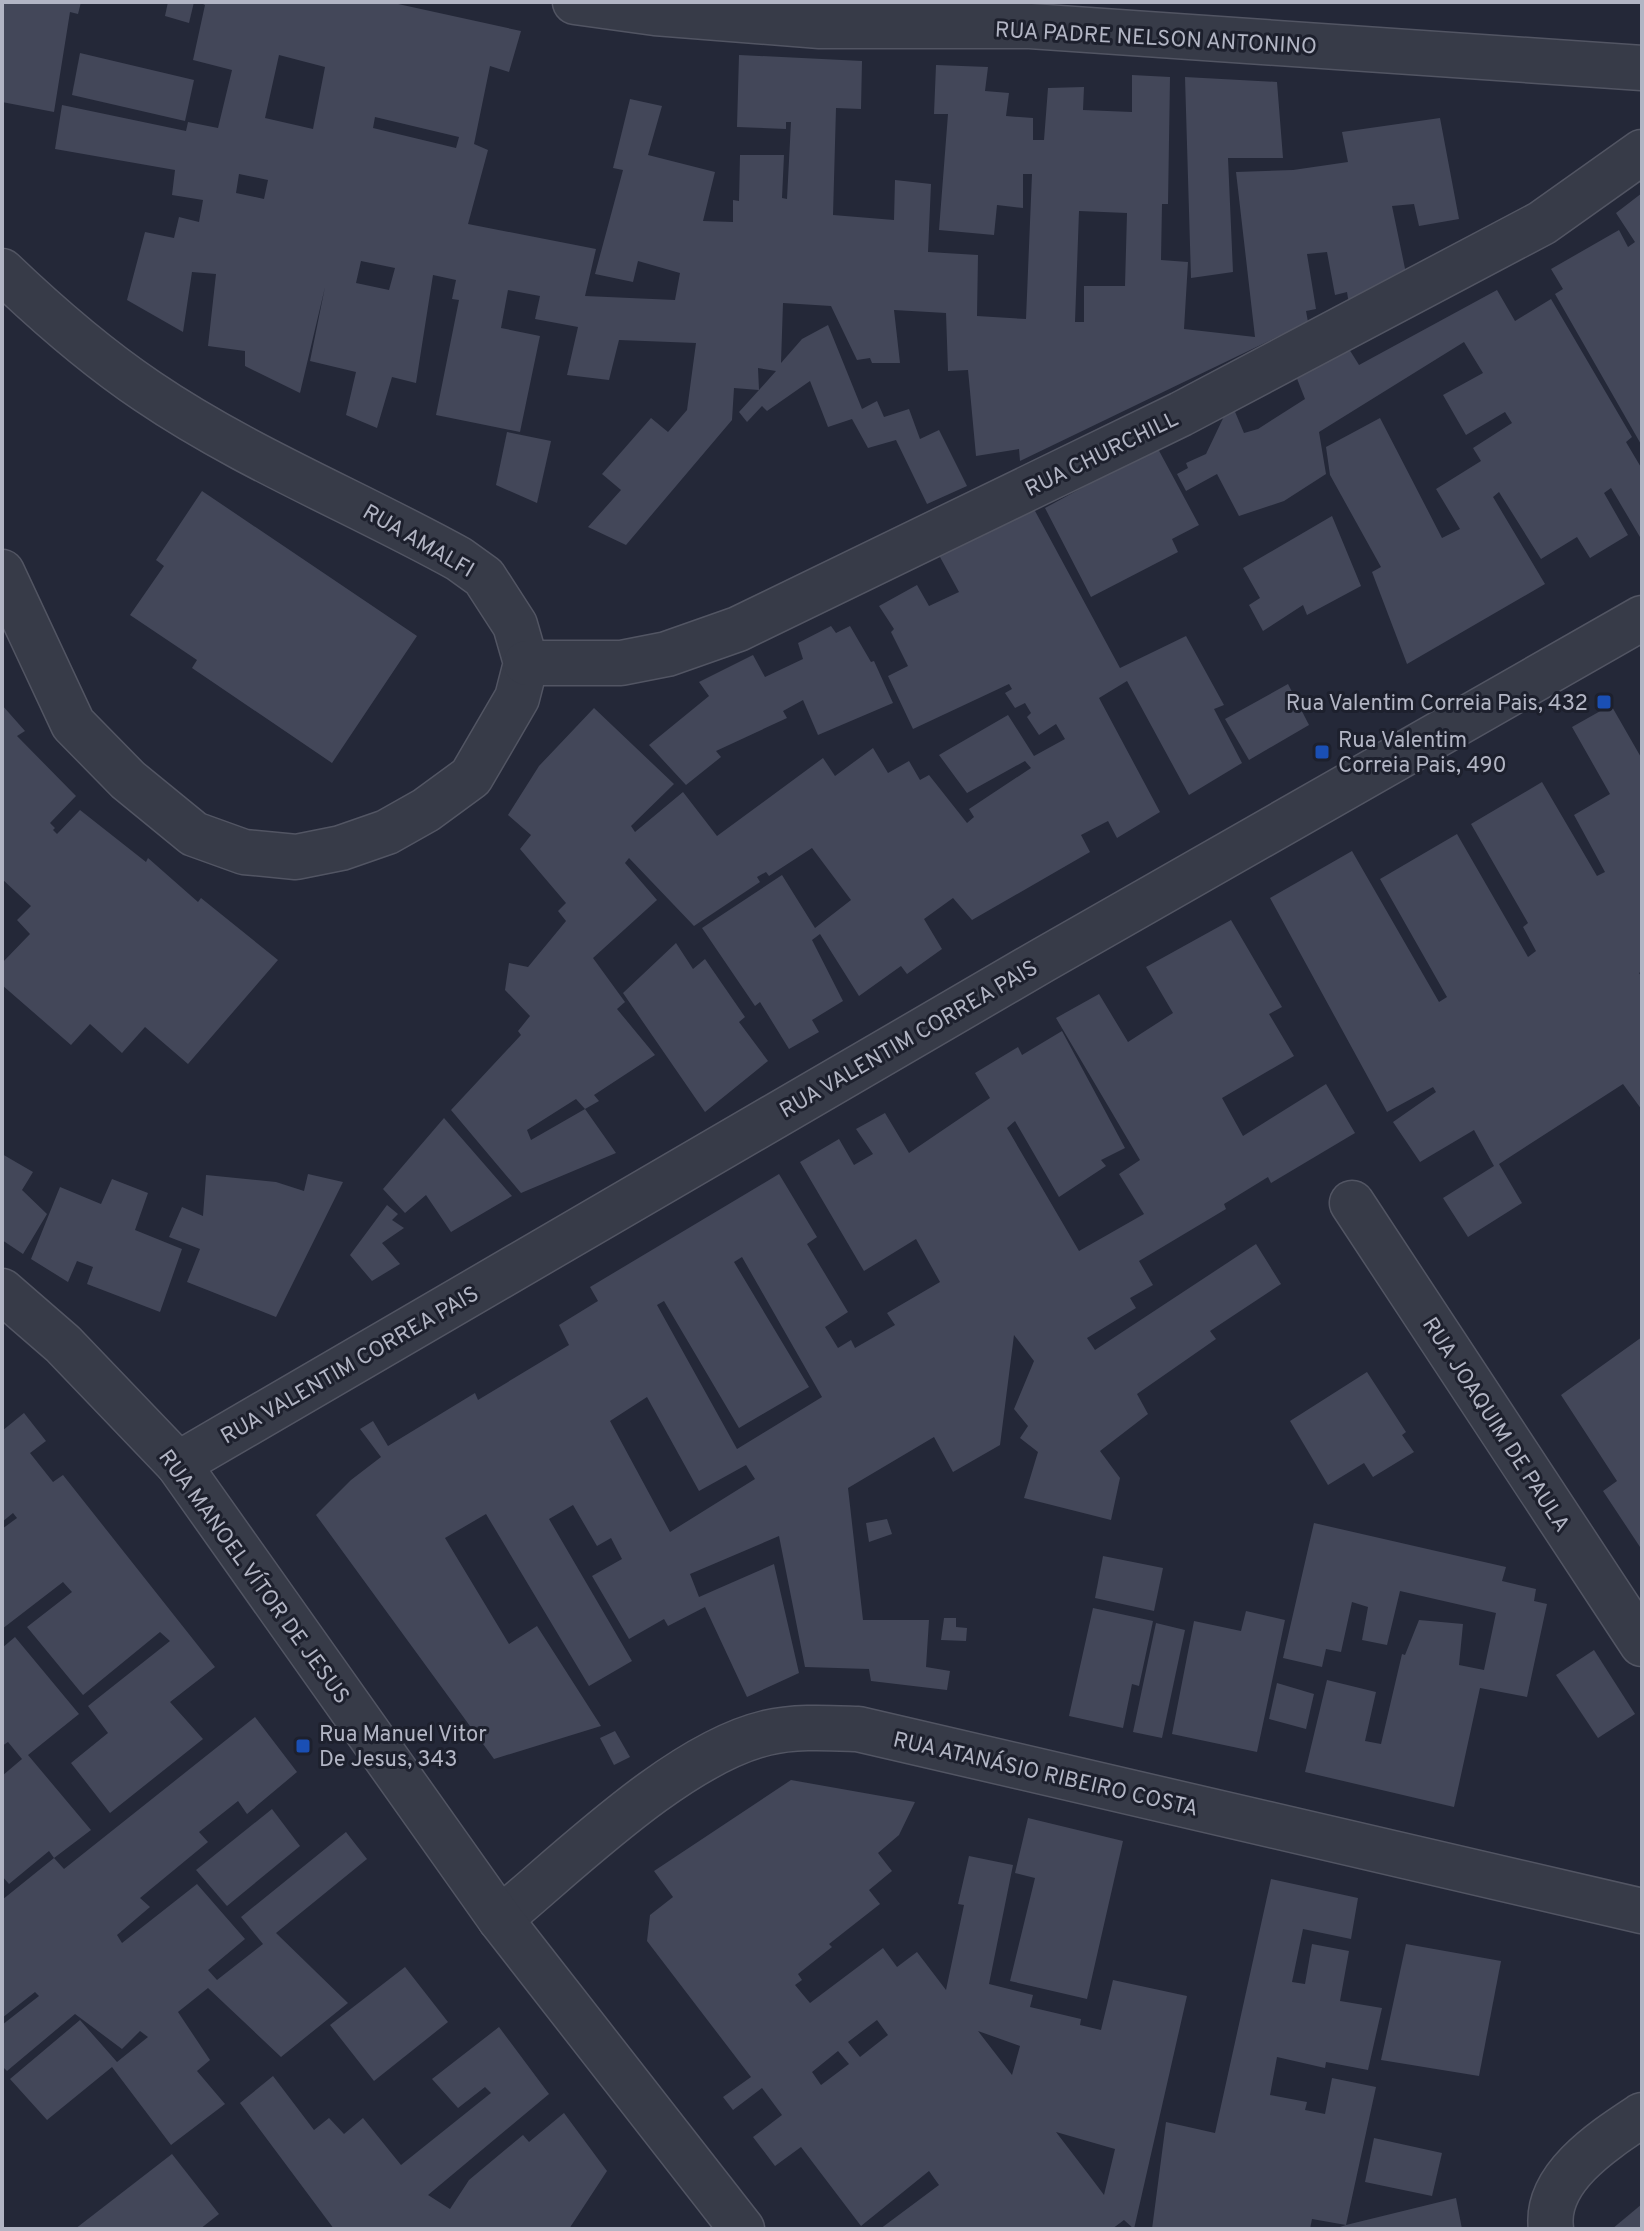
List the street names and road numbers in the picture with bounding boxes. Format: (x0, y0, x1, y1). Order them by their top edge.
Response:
street label: RUA PADRE NELSON ANTONINO (994, 18, 1318, 61)
street label: RUA CHURCHILL (1021, 407, 1183, 504)
street label: RUA AMALFI (357, 499, 478, 585)
street label: RUA VALENTIM CORREA PAIS (775, 955, 1043, 1125)
street label: RUA VALENTIM CORREA PAIS (216, 1281, 484, 1451)
street label: RUA JOAQUIM DE PAULA (1415, 1313, 1575, 1538)
street label: RUA MANOEL VÍTOR DE JESUS (152, 1444, 356, 1710)
street label: RUA ATANÁSIO RIBEIRO COSTA (890, 1725, 1201, 1824)

